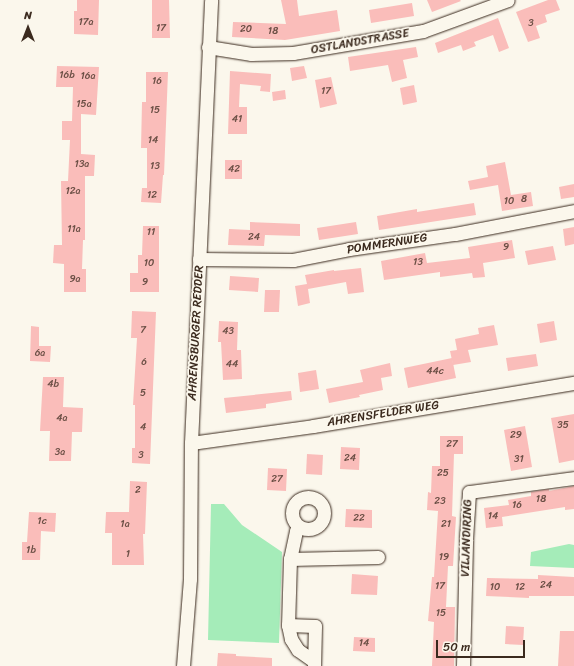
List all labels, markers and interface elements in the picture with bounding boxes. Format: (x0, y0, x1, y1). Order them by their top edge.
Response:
text: N (24, 6, 32, 25)
north arrow (8, 8, 48, 48)
house number: 17a (78, 17, 94, 29)
house number: 3 (528, 18, 534, 30)
house number: 17 (156, 23, 166, 35)
house number: 20 (240, 24, 252, 36)
house number: 18 (268, 26, 278, 38)
street label: OSTLANDSTRASSE (310, 26, 410, 58)
house number: 16b (59, 70, 75, 82)
house number: 16a (81, 71, 95, 83)
house number: 16 (152, 76, 162, 88)
house number: 17 (321, 86, 331, 98)
house number: 15a (76, 99, 92, 111)
house number: 15 (150, 105, 160, 117)
house number: 41 (232, 114, 242, 126)
house number: 14 (148, 135, 158, 147)
house number: 13a (75, 159, 89, 171)
house number: 13 (150, 161, 160, 173)
house number: 42 (228, 164, 240, 176)
house number: 12a (65, 186, 81, 198)
house number: 12 (147, 190, 157, 202)
house number: 8 (521, 194, 527, 206)
house number: 10 (504, 196, 514, 208)
house number: 11a (67, 224, 81, 236)
house number: 11 (147, 227, 155, 239)
street label: POMMERNWEG (346, 231, 428, 257)
house number: 24 (248, 232, 260, 244)
house number: 9 (503, 242, 509, 254)
house number: 13 (413, 257, 423, 269)
house number: 10 (144, 258, 154, 270)
street label: AHRENSBURGER REDDER (185, 265, 207, 401)
house number: 9a (69, 274, 81, 286)
house number: 9 (142, 277, 148, 289)
house number: 7 (140, 325, 146, 337)
house number: 43 (222, 326, 234, 338)
house number: 6a (35, 348, 45, 360)
house number: 6 (141, 357, 147, 369)
house number: 44 (226, 359, 238, 371)
house number: 44c (426, 366, 444, 378)
house number: 4b (47, 379, 59, 391)
house number: 5 (140, 388, 146, 400)
street label: AHRENSFELDER WEG (326, 398, 440, 430)
house number: 4a (56, 413, 68, 425)
house number: 35 (557, 420, 569, 432)
house number: 4 (140, 422, 146, 434)
house number: 29 (510, 430, 522, 442)
house number: 27 (446, 439, 458, 451)
house number: 3a (55, 447, 65, 459)
house number: 3 (138, 450, 144, 462)
house number: 24 (344, 453, 356, 465)
house number: 31 (514, 454, 524, 466)
house number: 25 (437, 468, 449, 480)
house number: 27 (271, 474, 283, 486)
house number: 2 (135, 485, 141, 497)
house number: 18 (536, 494, 546, 506)
house number: 23 (434, 496, 446, 508)
street label: VILJANDIRING (458, 499, 476, 577)
house number: 16 (512, 500, 522, 512)
house number: 14 (488, 511, 498, 523)
house number: 22 (353, 513, 365, 525)
house number: 1c (37, 516, 47, 528)
house number: 1a (120, 519, 130, 531)
house number: 21 (441, 519, 451, 531)
house number: 1b (26, 545, 36, 557)
house number: 1 (126, 549, 130, 561)
house number: 19 (439, 552, 449, 564)
house number: 24 (540, 580, 552, 592)
house number: 17 (435, 581, 445, 593)
house number: 10 (490, 582, 500, 594)
house number: 12 (515, 582, 525, 594)
house number: 15 (436, 608, 446, 620)
scale bar (438, 632, 527, 658)
text: 50 m (443, 636, 470, 658)
house number: 14 (359, 638, 369, 650)

